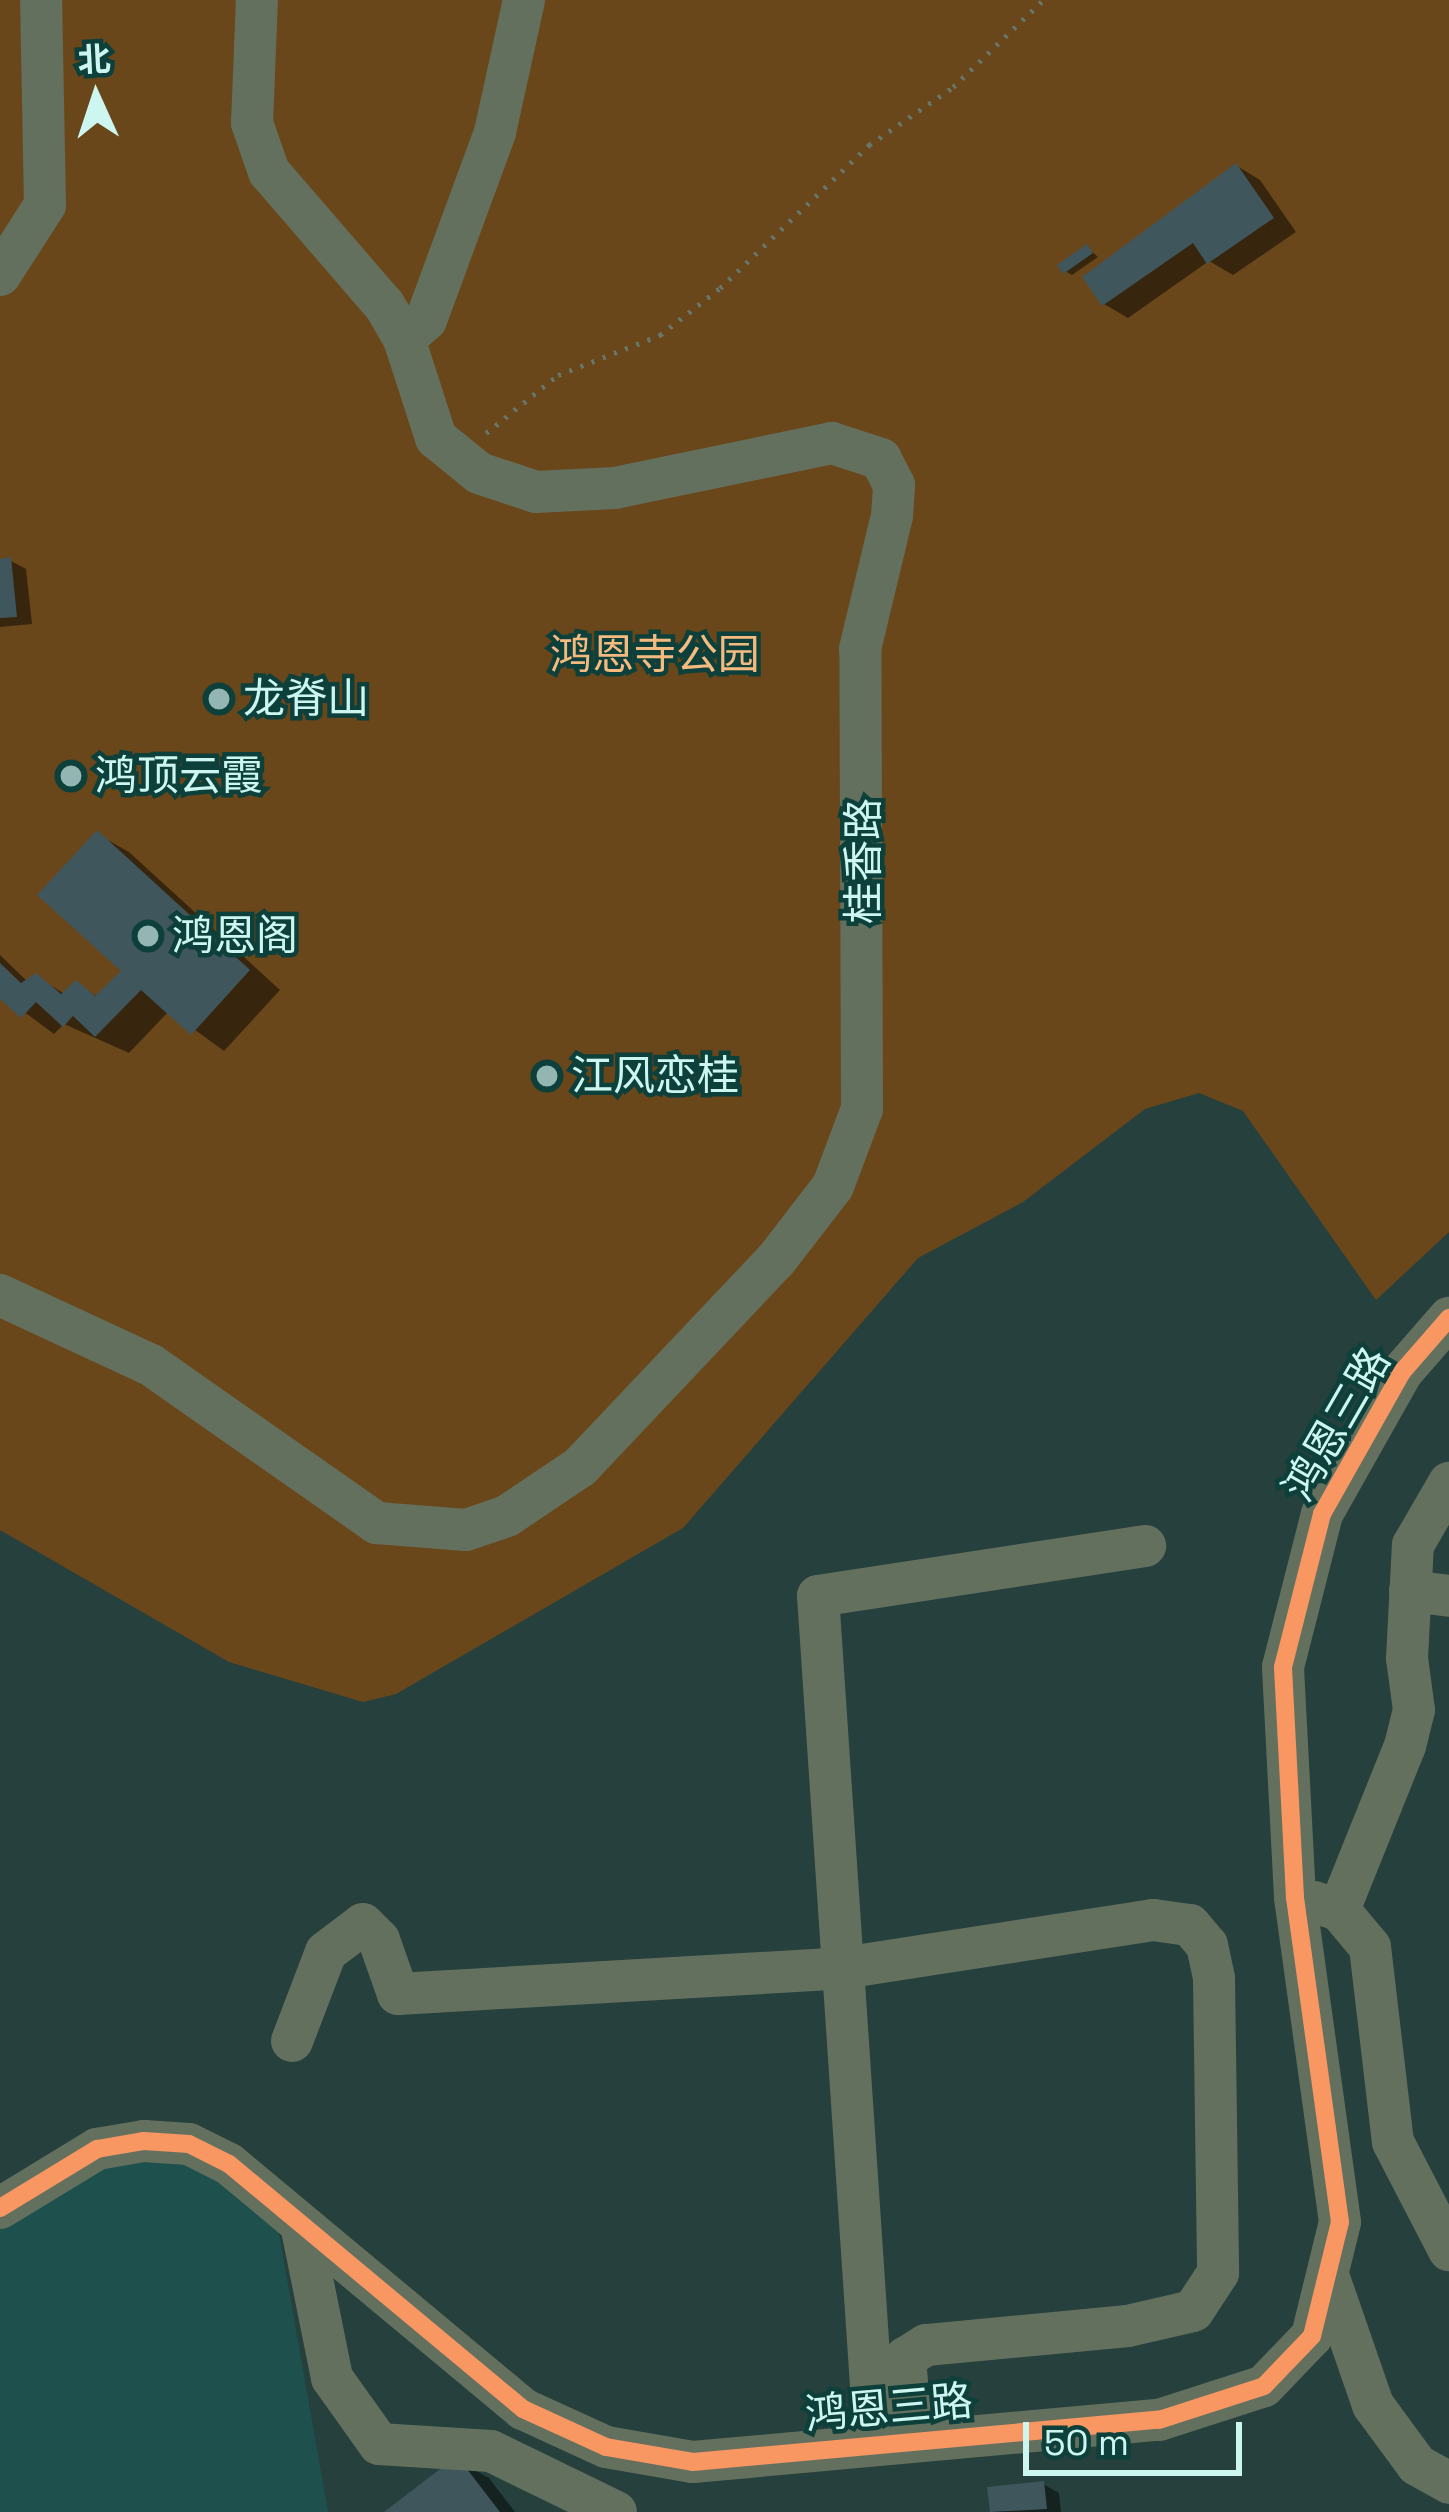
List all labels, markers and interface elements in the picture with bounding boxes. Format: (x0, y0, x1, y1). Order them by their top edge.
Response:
north arrow (36, 36, 156, 156)
text: 北 (77, 38, 112, 82)
park label: 鸿恩寺公园 (550, 630, 760, 680)
place label: 龙脊山 (243, 674, 369, 724)
marker: 龙脊山 (206, 686, 232, 712)
place label: 鸿顶云霞 (95, 751, 263, 801)
marker: 鸿顶云霞 (58, 763, 84, 789)
street label: 桂香路 (839, 798, 889, 924)
place label: 鸿恩阁 (172, 911, 298, 961)
marker: 鸿恩阁 (135, 923, 161, 949)
place label: 江风恋桂 (571, 1051, 739, 1101)
marker: 江风恋桂 (534, 1063, 560, 1089)
street label: 鸿恩三路 (1273, 1339, 1401, 1509)
street label: 鸿恩三路 (803, 2376, 975, 2440)
scale bar (1029, 2398, 1248, 2472)
text: 50 m (1044, 2420, 1129, 2466)

